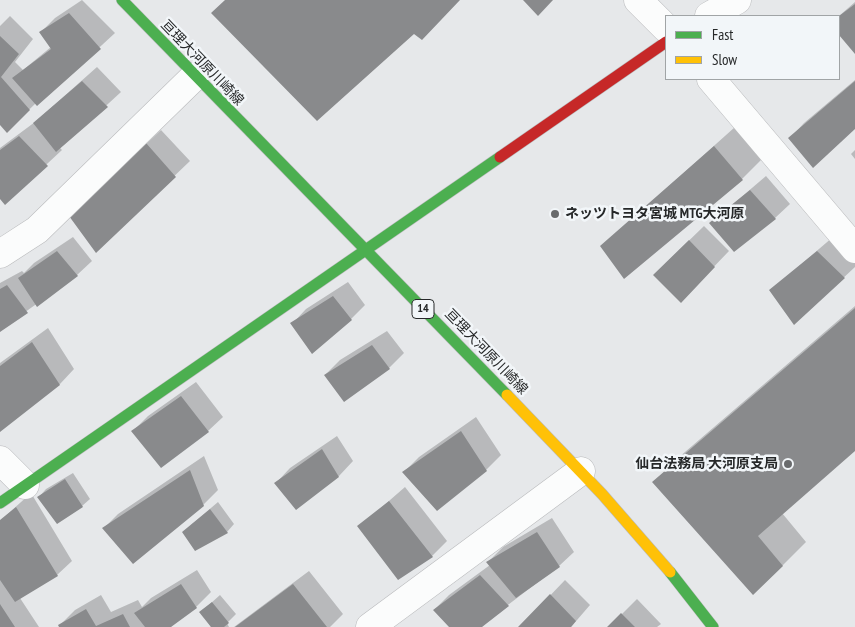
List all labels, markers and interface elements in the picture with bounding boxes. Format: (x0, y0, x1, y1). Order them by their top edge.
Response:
legend (665, 15, 840, 80)
street label: 亘理大河原川崎線 (157, 17, 247, 109)
text: Fast (712, 25, 733, 44)
text: Slow (712, 50, 737, 69)
place label: ネッツトヨタ宮城 MTG大河原 (565, 206, 744, 222)
marker: ネッツトヨタ宮城 MTG大河原 (549, 208, 561, 220)
road number: 14 (412, 300, 434, 318)
street label: 亘理大河原川崎線 (441, 306, 531, 398)
place label: 仙台法務局 大河原支局 (635, 456, 778, 472)
marker: 仙台法務局 大河原支局 (782, 458, 794, 470)

